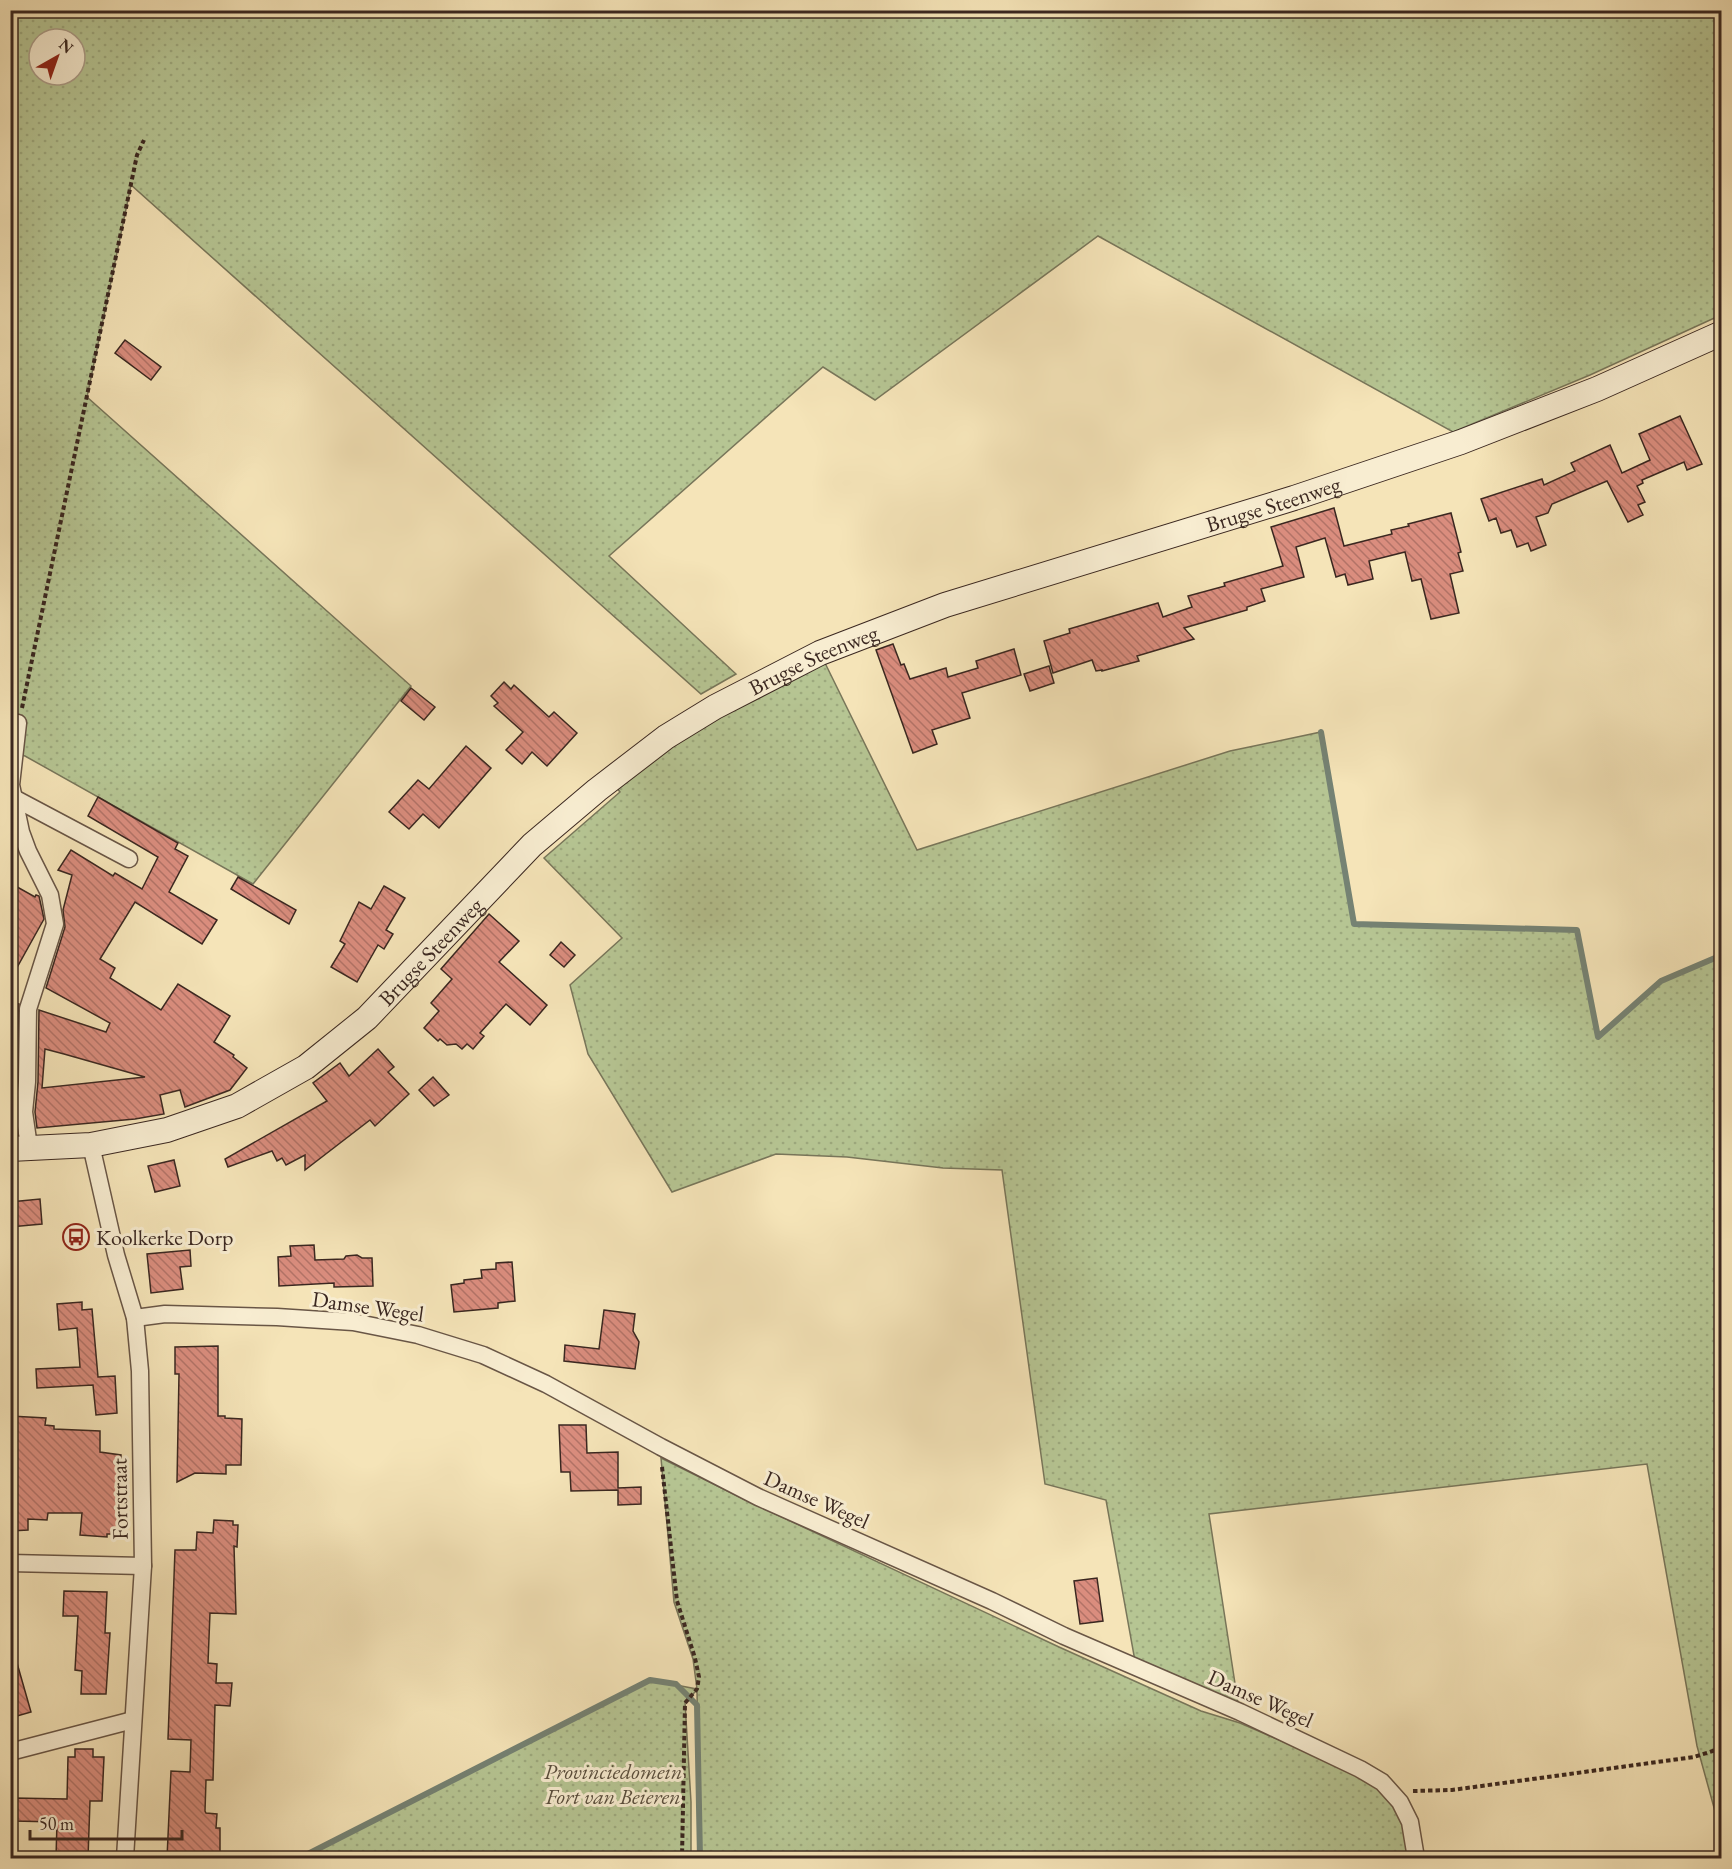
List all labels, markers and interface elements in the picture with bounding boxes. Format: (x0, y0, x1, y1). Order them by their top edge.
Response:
north arrow (27, 27, 87, 87)
text: N (55, 34, 78, 58)
street label: Brugse Steenweg (1202, 469, 1345, 539)
street label: Brugse Steenweg (744, 618, 883, 702)
street label: Brugse Steenweg (372, 891, 490, 1012)
bus stop icon: Koolkerke Dorp (61, 1222, 91, 1252)
place label: Koolkerke Dorp (96, 1223, 234, 1252)
street label: Damse Wegel (310, 1284, 426, 1329)
street label: Fortstraat (104, 1458, 135, 1540)
street label: Damse Wegel (759, 1463, 874, 1536)
street label: Damse Wegel (1203, 1662, 1318, 1735)
park label: Provinciedomein Fort van Beieren (544, 1757, 682, 1811)
scale bar (30, 1803, 182, 1841)
text: 50 m (39, 1812, 74, 1835)

